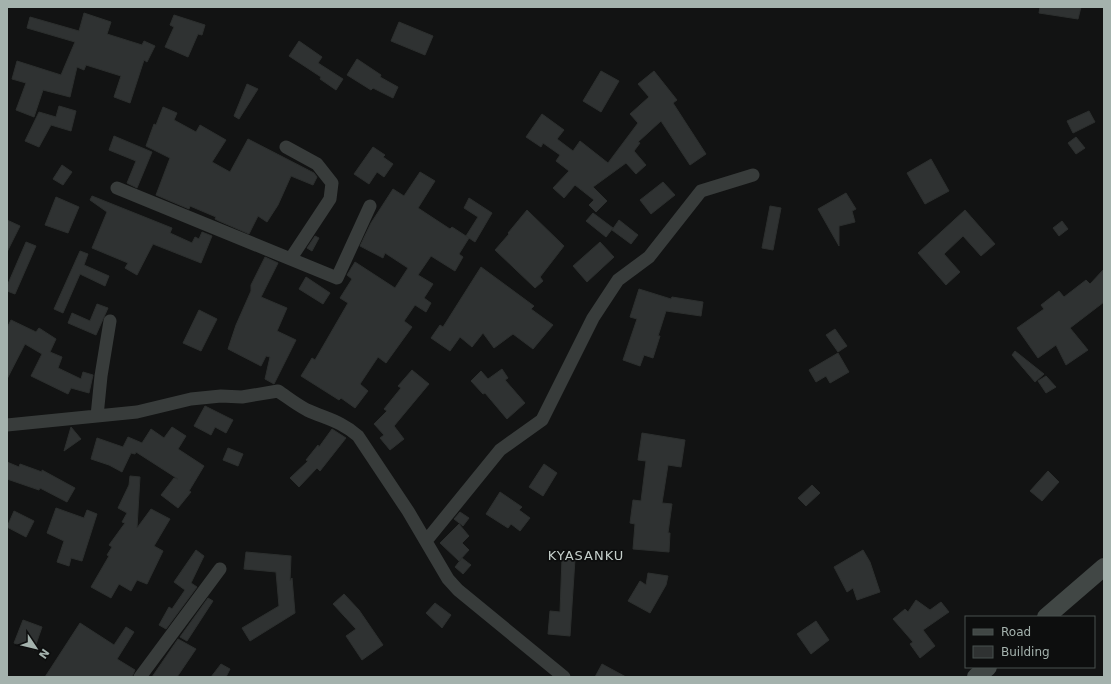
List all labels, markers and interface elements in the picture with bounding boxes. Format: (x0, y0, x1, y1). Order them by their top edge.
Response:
district label: KYASANKU (548, 548, 624, 563)
legend (965, 616, 1095, 668)
text: Road (1001, 625, 1031, 639)
north arrow (16, 628, 56, 668)
text: Building (1001, 645, 1050, 659)
text: N (36, 646, 52, 661)

